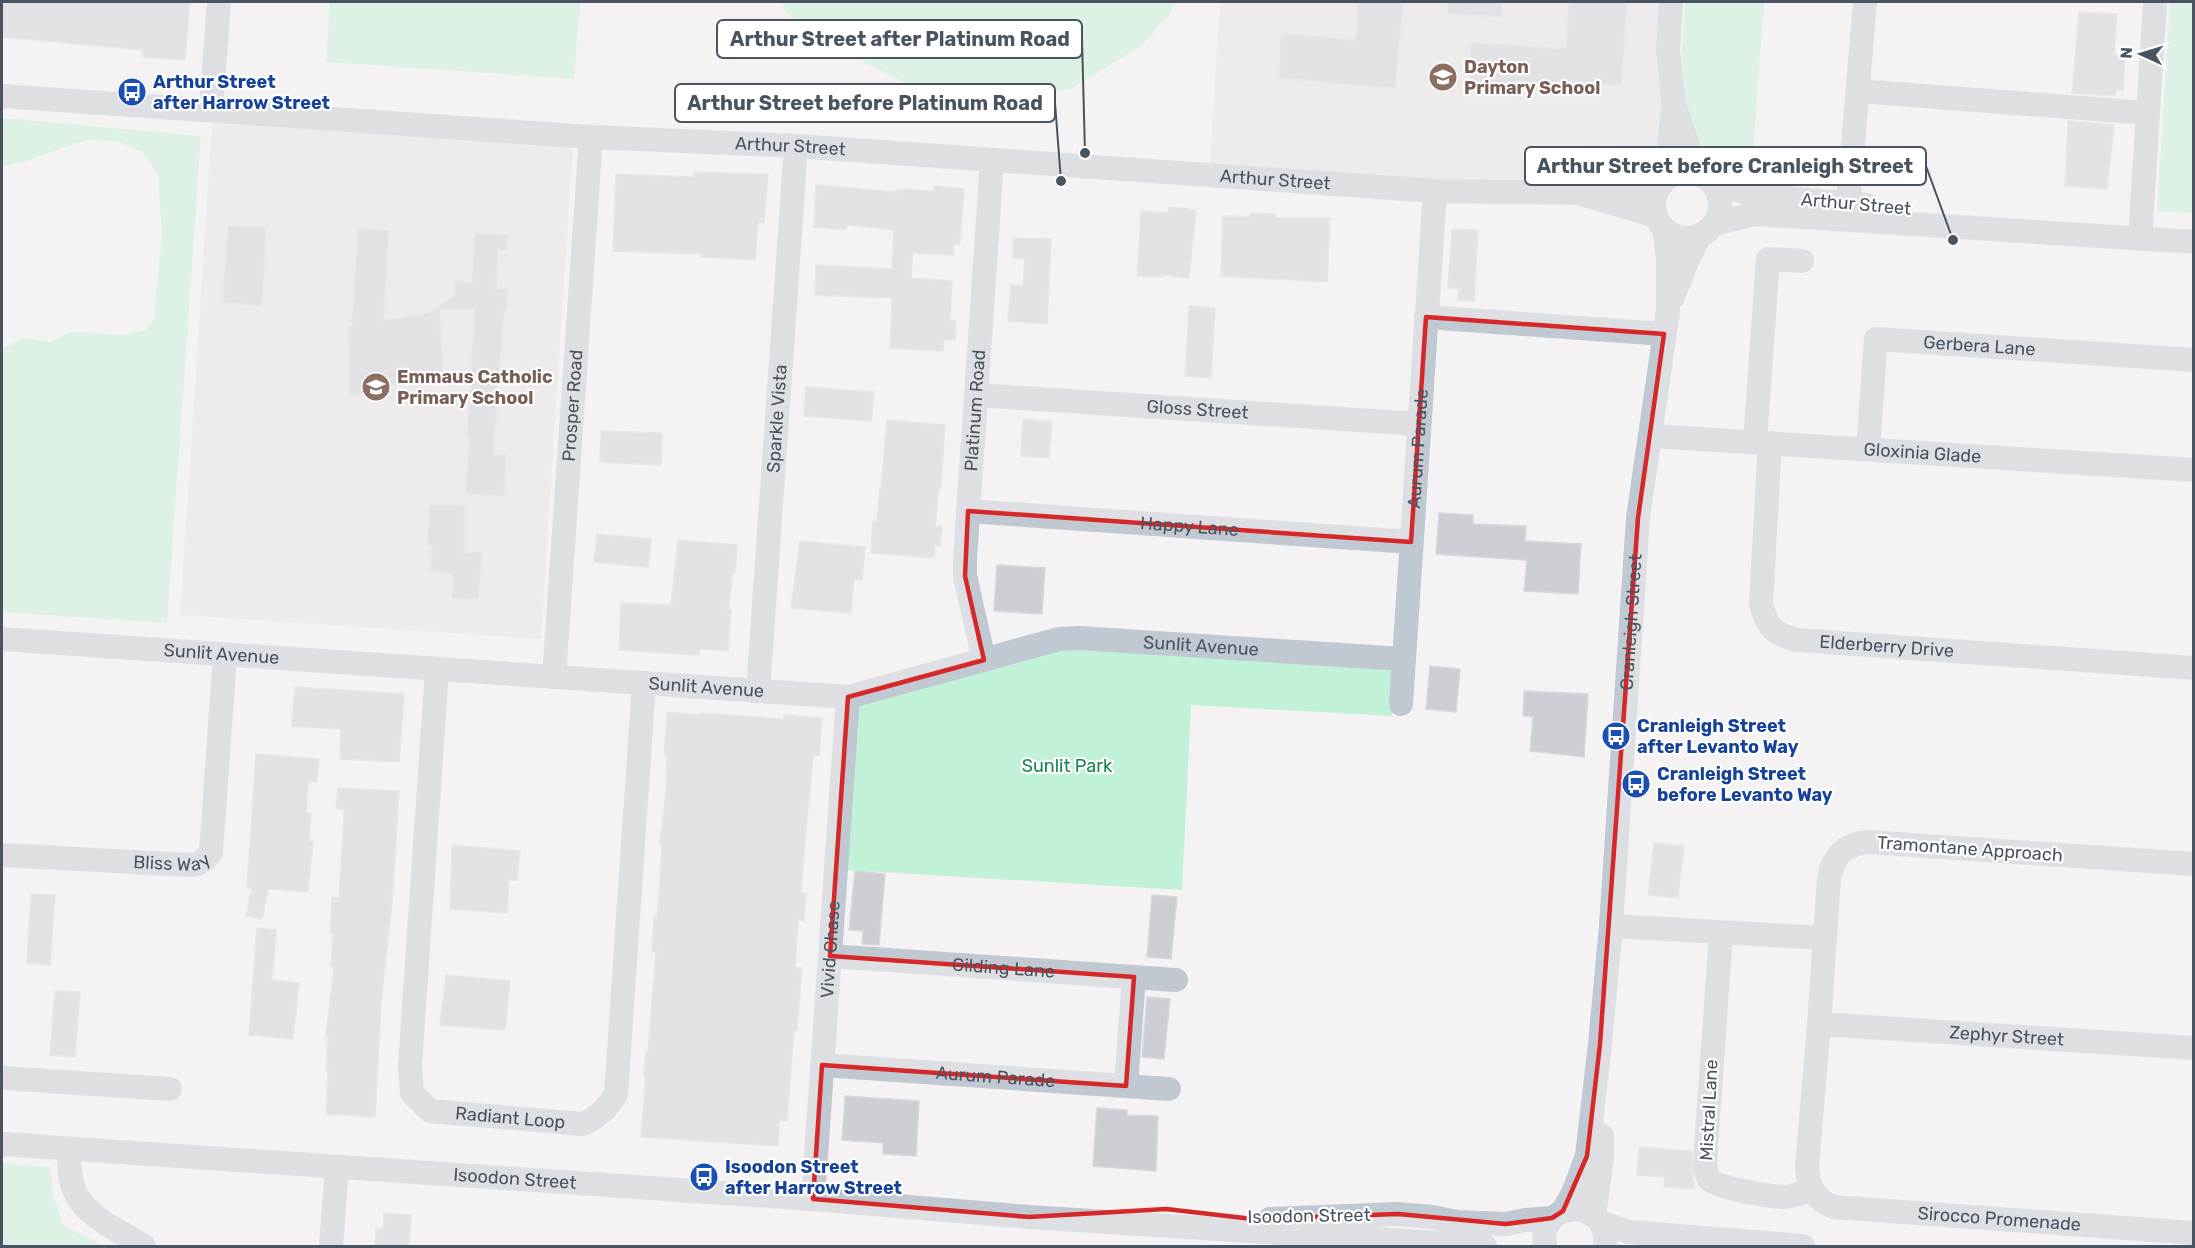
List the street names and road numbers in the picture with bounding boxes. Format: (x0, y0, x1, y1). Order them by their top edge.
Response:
street label: Arthur Street (735, 132, 846, 160)
street label: Arthur Street (1219, 165, 1331, 195)
street label: Arthur Street (1800, 188, 1912, 220)
street label: Gerbera Lane (1923, 331, 2036, 361)
street label: Prosper Road (558, 349, 587, 462)
street label: Platinum Road (960, 349, 990, 472)
street label: Sparkle Vista (762, 364, 792, 474)
street label: Aurum Parade (1403, 388, 1433, 509)
street label: Gloss Street (1146, 395, 1249, 424)
street label: Gloxinia Glade (1863, 438, 1982, 468)
street label: Happy Lane (1139, 512, 1240, 541)
street label: Cranleigh Street (1616, 553, 1647, 691)
street label: Sunlit Avenue (1142, 631, 1259, 661)
street label: Elderberry Drive (1819, 631, 1955, 662)
street label: Sunlit Avenue (163, 639, 280, 669)
street label: Sunlit Avenue (648, 672, 765, 702)
street label: Tramontane Approach (1876, 832, 2064, 866)
street label: Bliss Way (133, 849, 215, 876)
street label: Vivid Chase (816, 900, 845, 999)
street label: Gilding Lane (951, 953, 1056, 983)
street label: Zephyr Street (1949, 1021, 2065, 1051)
street label: Mistral Lane (1695, 1059, 1723, 1161)
street label: Aurum Parade (935, 1062, 1056, 1092)
street label: Radiant Loop (454, 1102, 566, 1133)
street label: Isoodon Street (453, 1164, 577, 1194)
street label: Sirocco Promenade (1917, 1202, 2082, 1236)
street label: Isoodon Street (1247, 1204, 1371, 1228)

